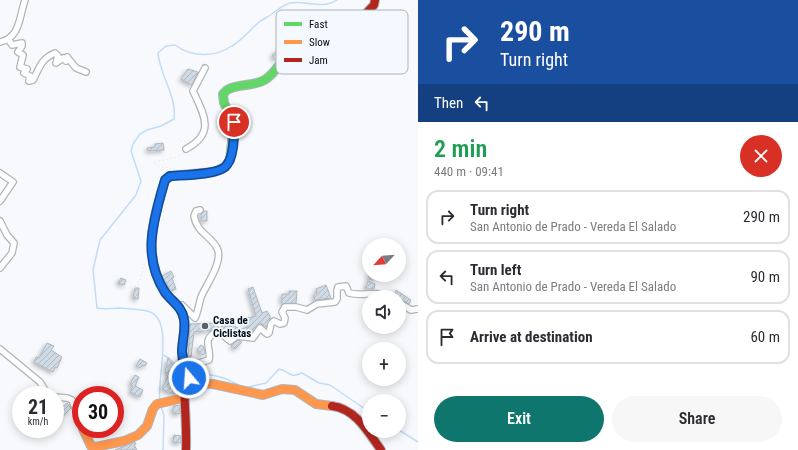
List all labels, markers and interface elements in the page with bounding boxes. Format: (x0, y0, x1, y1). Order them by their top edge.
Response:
legend (276, 10, 408, 74)
text: 290 m (500, 15, 570, 48)
icon: right (434, 16, 486, 68)
text: Fast (309, 18, 328, 31)
text: Slow (309, 36, 330, 49)
text: Turn right (500, 49, 568, 70)
text: Jam (309, 54, 328, 67)
icon: left (471, 92, 493, 114)
text: Then (434, 94, 463, 112)
pin (217, 105, 251, 139)
icon: arrive (223, 111, 245, 133)
text: 2 min (434, 135, 487, 163)
button: close (740, 135, 782, 177)
text: 440 m · 09:41 (434, 164, 504, 179)
text: Turn right (470, 201, 529, 219)
icon: right (436, 206, 458, 228)
text: 290 m (743, 208, 780, 226)
text: San Antonio de Prado - Vereda El Salado (470, 219, 676, 234)
north arrow (362, 238, 406, 282)
map controls (362, 238, 406, 438)
text: Turn left (470, 261, 521, 279)
icon: left (436, 266, 458, 288)
text: 90 m (750, 268, 780, 286)
text: San Antonio de Prado - Vereda El Salado (470, 279, 676, 294)
button: sound (362, 290, 406, 334)
place label: Casa de Ciclistas (213, 314, 251, 340)
marker: Casa de Ciclistas (200, 321, 210, 331)
icon: arrive (436, 326, 458, 348)
text: Arrive at destination (470, 328, 593, 346)
text: 60 m (750, 328, 780, 346)
button: + (362, 342, 406, 386)
position arrow (168, 357, 210, 399)
speed limit sign: 30 (72, 386, 124, 438)
button: − (362, 394, 406, 438)
text: 21 (28, 395, 48, 419)
button: Exit (434, 396, 604, 442)
button: Share (612, 396, 782, 442)
text: km/h (28, 416, 48, 427)

